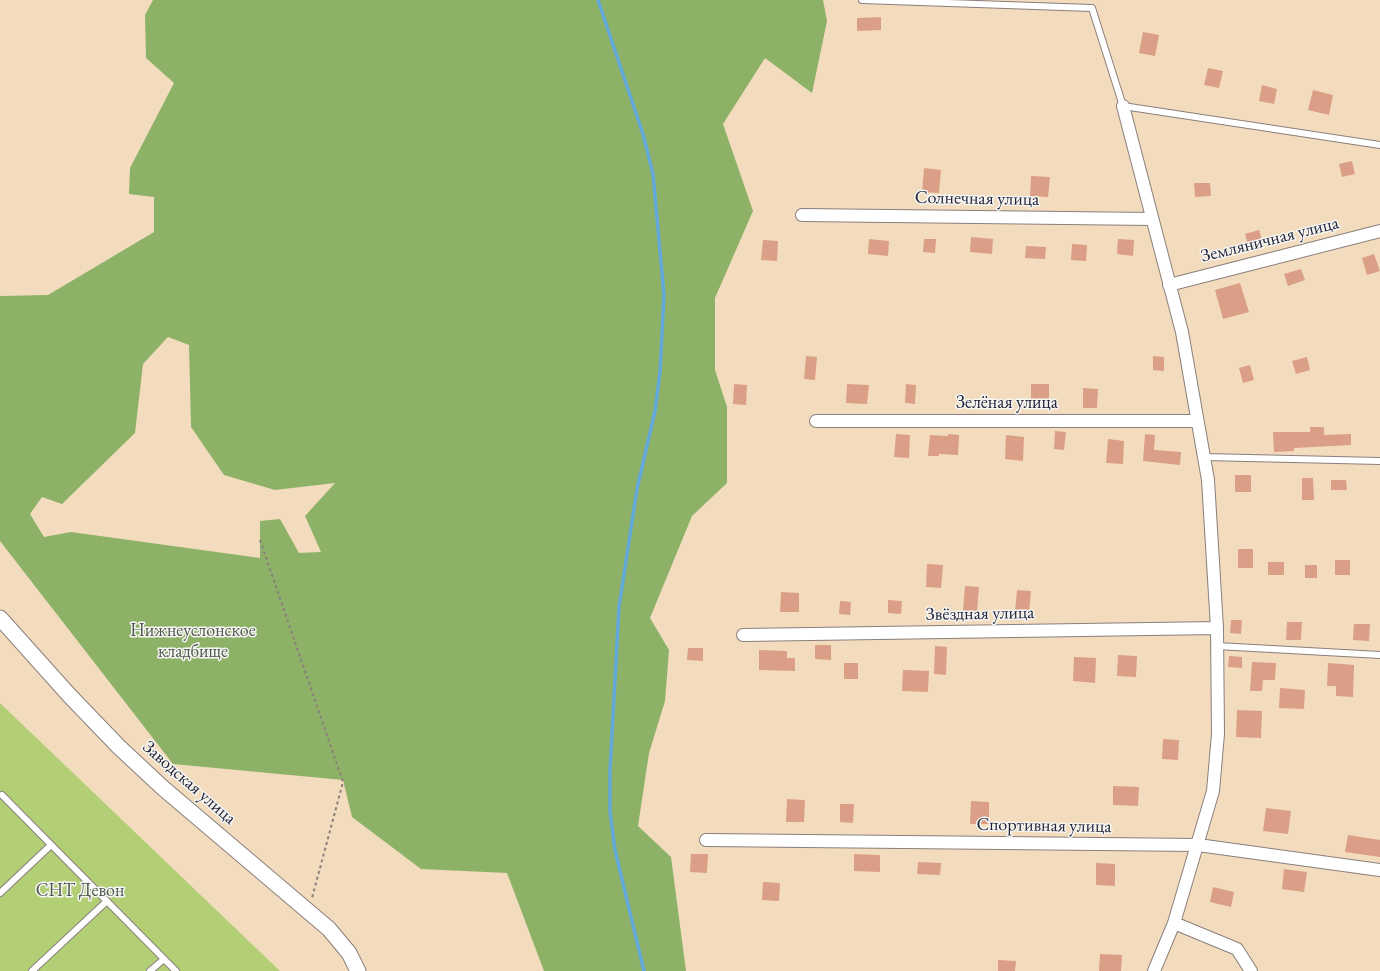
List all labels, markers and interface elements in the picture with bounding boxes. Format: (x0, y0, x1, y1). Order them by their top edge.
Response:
street label: Солнечная улица (915, 187, 1039, 211)
street label: Земляничная улица (1199, 212, 1341, 268)
street label: Зелёная улица (956, 392, 1058, 414)
street label: Звёздная улица (925, 602, 1035, 626)
park label: Нижнеуслонское кладбище (130, 620, 256, 662)
street label: Заводская улица (138, 737, 240, 829)
street label: Спортивная улица (976, 814, 1112, 838)
park label: СНТ Девон (36, 880, 124, 902)

